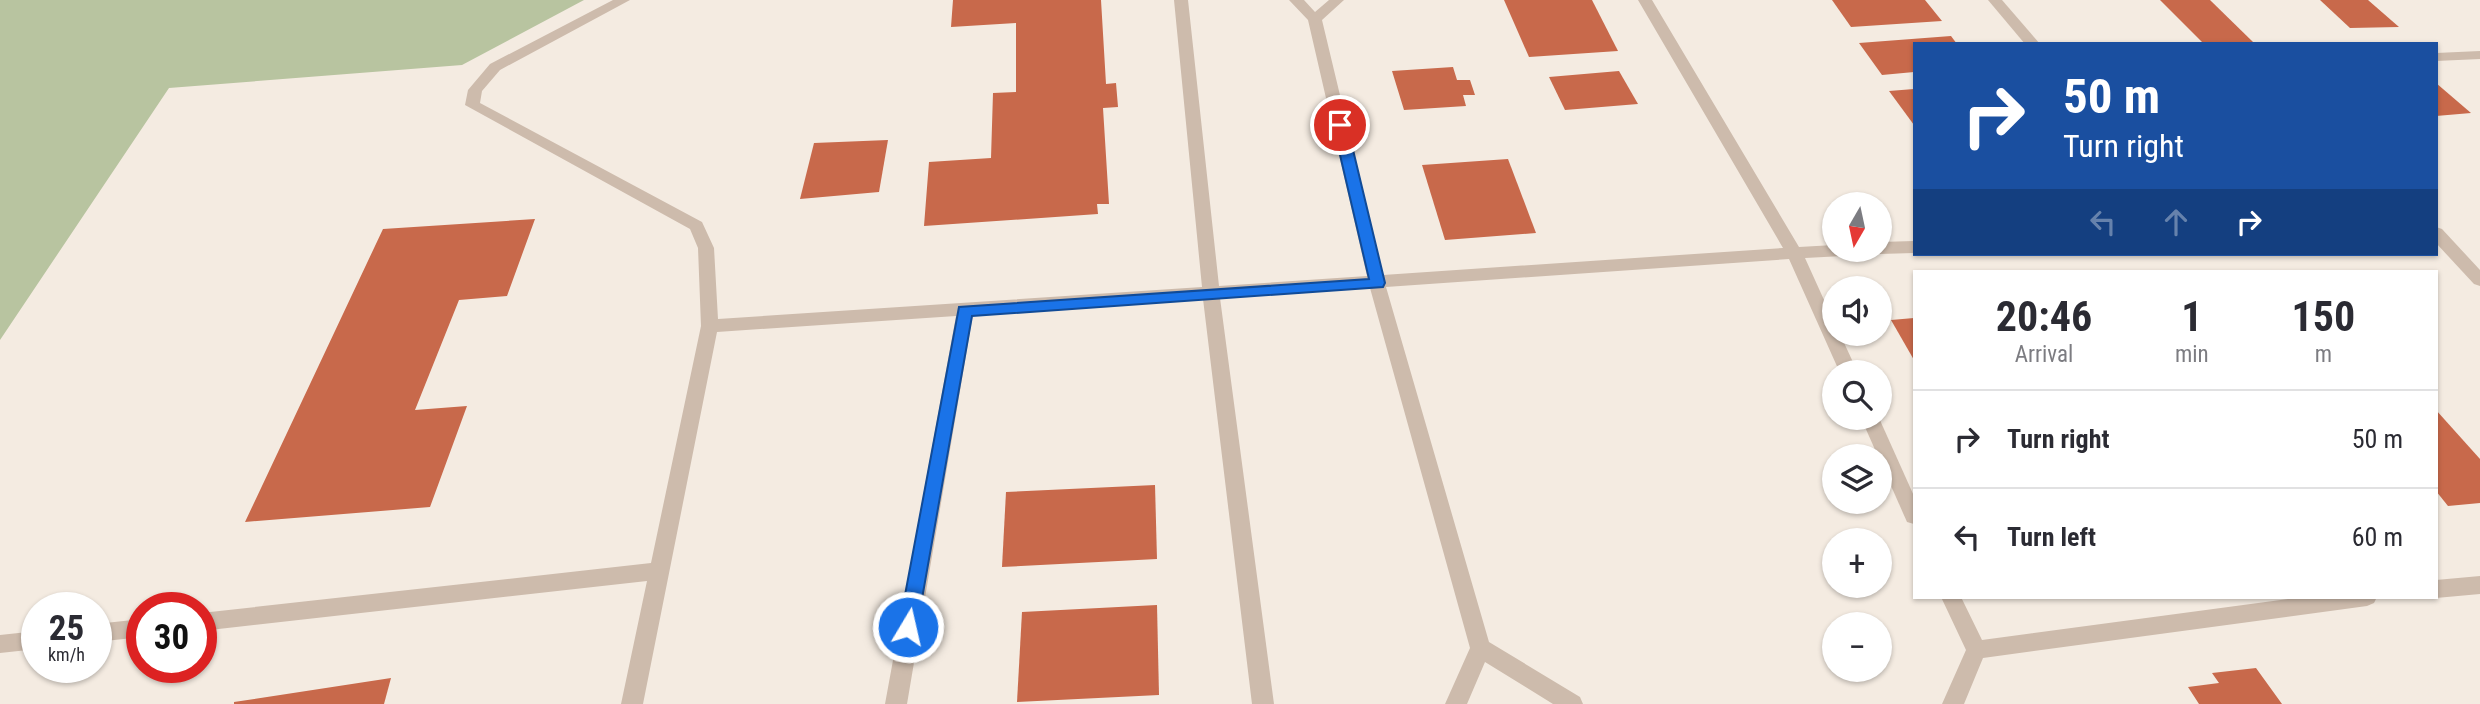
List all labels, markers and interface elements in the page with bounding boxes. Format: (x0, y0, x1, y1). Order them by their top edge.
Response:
text: 50 m (2063, 68, 2160, 125)
icon: right (1948, 70, 2039, 161)
pin (1310, 95, 1370, 155)
icon: arrive (1321, 106, 1359, 144)
text: Turn right (2063, 127, 2184, 165)
north arrow (1822, 192, 1892, 262)
map controls (1822, 192, 1892, 682)
icon: left (2084, 203, 2122, 241)
icon: ahead (2157, 203, 2195, 241)
icon: right (2230, 203, 2268, 241)
button: sound (1822, 276, 1892, 346)
text: 20:46 (1996, 292, 2092, 341)
text: 1 (2181, 292, 2202, 341)
text: 150 (2291, 292, 2355, 341)
text: Arrival (2015, 341, 2073, 368)
text: min (2175, 341, 2209, 368)
text: m (2315, 341, 2332, 368)
button: search (1822, 360, 1892, 430)
icon: right (1948, 420, 1986, 458)
text: Turn right (2007, 424, 2109, 454)
text: 50 m (2352, 424, 2403, 454)
button: layers (1822, 444, 1892, 514)
icon: left (1948, 518, 1986, 556)
text: Turn left (2007, 522, 2096, 552)
text: 60 m (2352, 522, 2403, 552)
button: + (1822, 528, 1892, 598)
position arrow (871, 590, 945, 664)
speed limit sign: 30 (126, 592, 217, 683)
text: 25 (49, 608, 84, 649)
button: − (1822, 612, 1892, 682)
text: km/h (48, 644, 85, 665)

